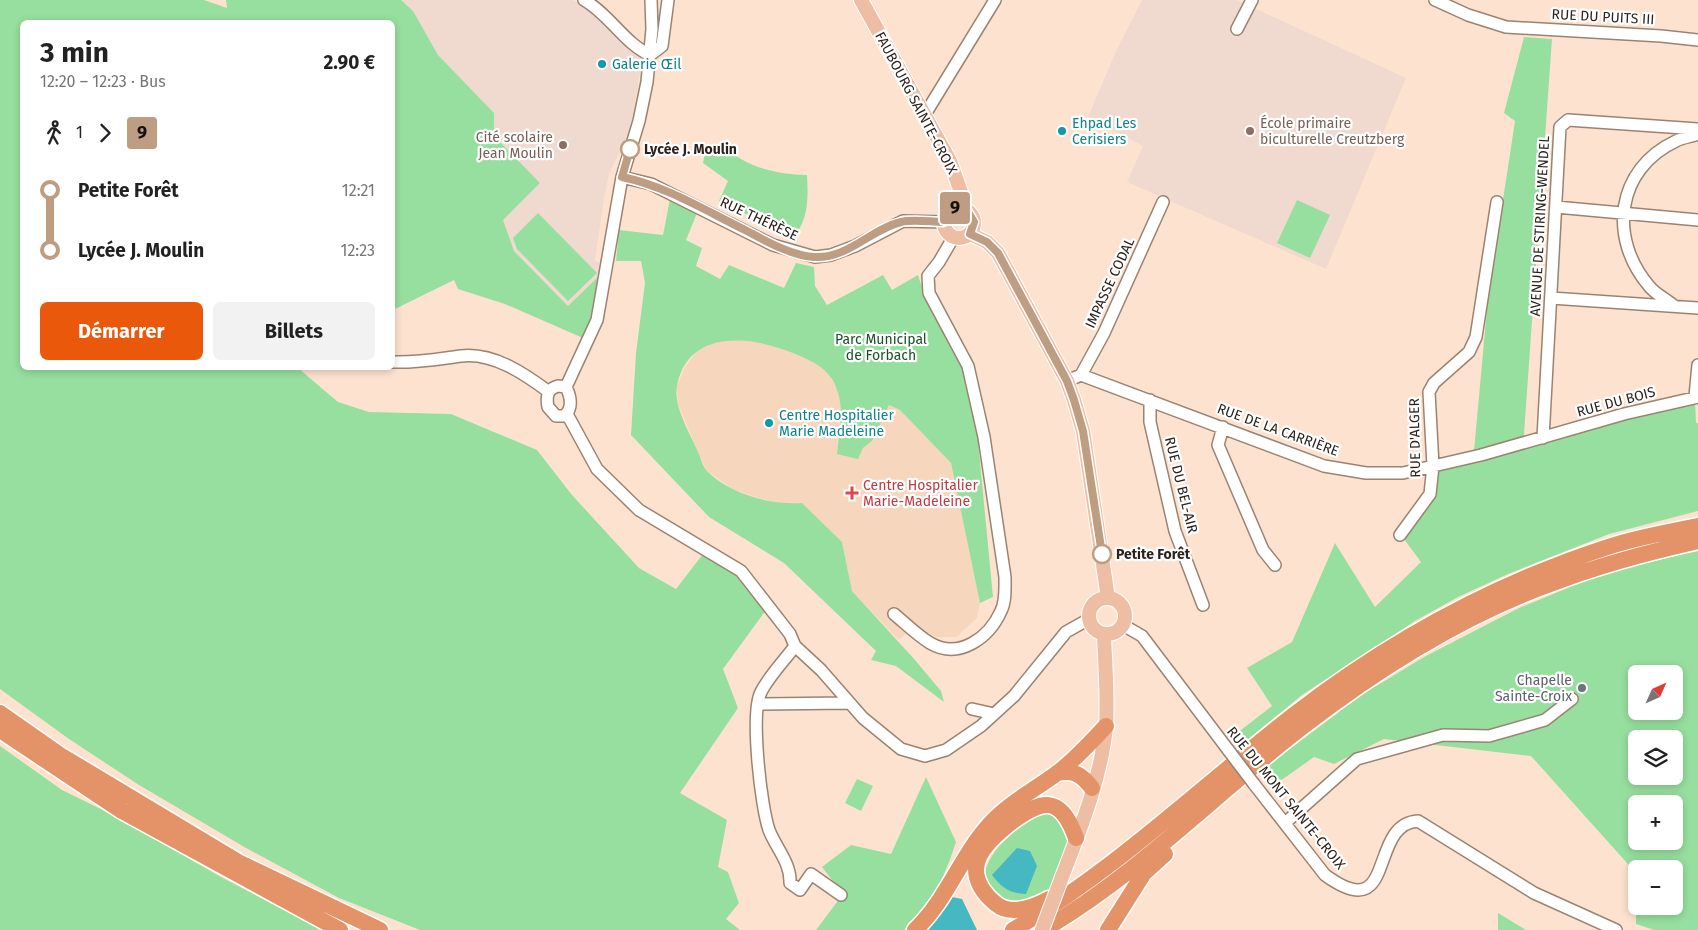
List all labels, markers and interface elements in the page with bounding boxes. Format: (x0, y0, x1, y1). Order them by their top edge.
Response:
street label: RUE DU PUITS III (1551, 6, 1655, 28)
street label: FAUBOURG SAINTE-CROIX (871, 29, 961, 177)
text: 3 min (40, 36, 109, 69)
text: 2.90 € (324, 51, 375, 74)
place label: Galerie Œil (612, 56, 681, 73)
marker: Galerie Œil (596, 58, 608, 70)
text: 12:20 – 12:23 · Bus (40, 72, 166, 91)
place label: École primaire biculturelle Creutzberg (1260, 114, 1405, 148)
place label: Ehpad Les Cerisiers (1072, 115, 1137, 148)
icon: walk (40, 119, 68, 147)
icon: forward (91, 119, 119, 147)
text: 9 (137, 122, 147, 144)
text: 1 (76, 123, 83, 142)
marker: Ehpad Les Cerisiers (1056, 125, 1068, 137)
marker: École primaire biculturelle Creutzberg (1244, 125, 1256, 137)
place label: Cité scolaire Jean Moulin (476, 129, 553, 162)
street label: AVENUE DE STIRING-WENDEL (1527, 135, 1553, 317)
marker: Cité scolaire Jean Moulin (557, 139, 569, 151)
marker: Lycée J. Moulin (620, 139, 640, 159)
place label: Lycée J. Moulin (644, 141, 737, 158)
text: Petite Forêt (78, 179, 179, 202)
text: 12:21 (342, 181, 375, 200)
line badge: 9 (939, 192, 971, 224)
street label: RUE THÉRÈSE (717, 193, 801, 244)
text: 9 (950, 197, 960, 219)
street label: IMPASSE CODAL (1082, 235, 1138, 331)
text: Lycée J. Moulin (78, 239, 204, 262)
text: 12:23 (340, 241, 375, 260)
button: Démarrer (40, 302, 203, 360)
button: Billets (213, 302, 375, 360)
park label: Parc Municipal de Forbach (835, 331, 927, 364)
street label: RUE DU BOIS (1575, 383, 1658, 421)
street label: RUE D'ALGER (1406, 398, 1424, 478)
street label: RUE DE LA CARRIÈRE (1215, 399, 1341, 460)
place label: Centre Hospitalier Marie Madeleine (779, 407, 894, 440)
marker: Centre Hospitalier Marie Madeleine (763, 417, 775, 429)
street label: RUE DU BEL-AIR (1161, 435, 1201, 535)
place label: Centre Hospitalier Marie-Madeleine (863, 477, 978, 510)
marker: Centre Hospitalier Marie-Madeleine (845, 486, 859, 500)
marker: Petite Forêt (1092, 544, 1112, 564)
place label: Petite Forêt (1116, 546, 1191, 563)
north arrow (1628, 665, 1682, 720)
map controls (1628, 665, 1683, 915)
place label: Chapelle Sainte-Croix (1495, 672, 1572, 705)
marker: Chapelle Sainte-Croix (1576, 682, 1588, 694)
street label: RUE DU MONT SAINTE-CROIX (1223, 723, 1349, 873)
button: layers (1628, 730, 1683, 785)
button: + (1628, 795, 1683, 850)
button: − (1628, 860, 1683, 915)

